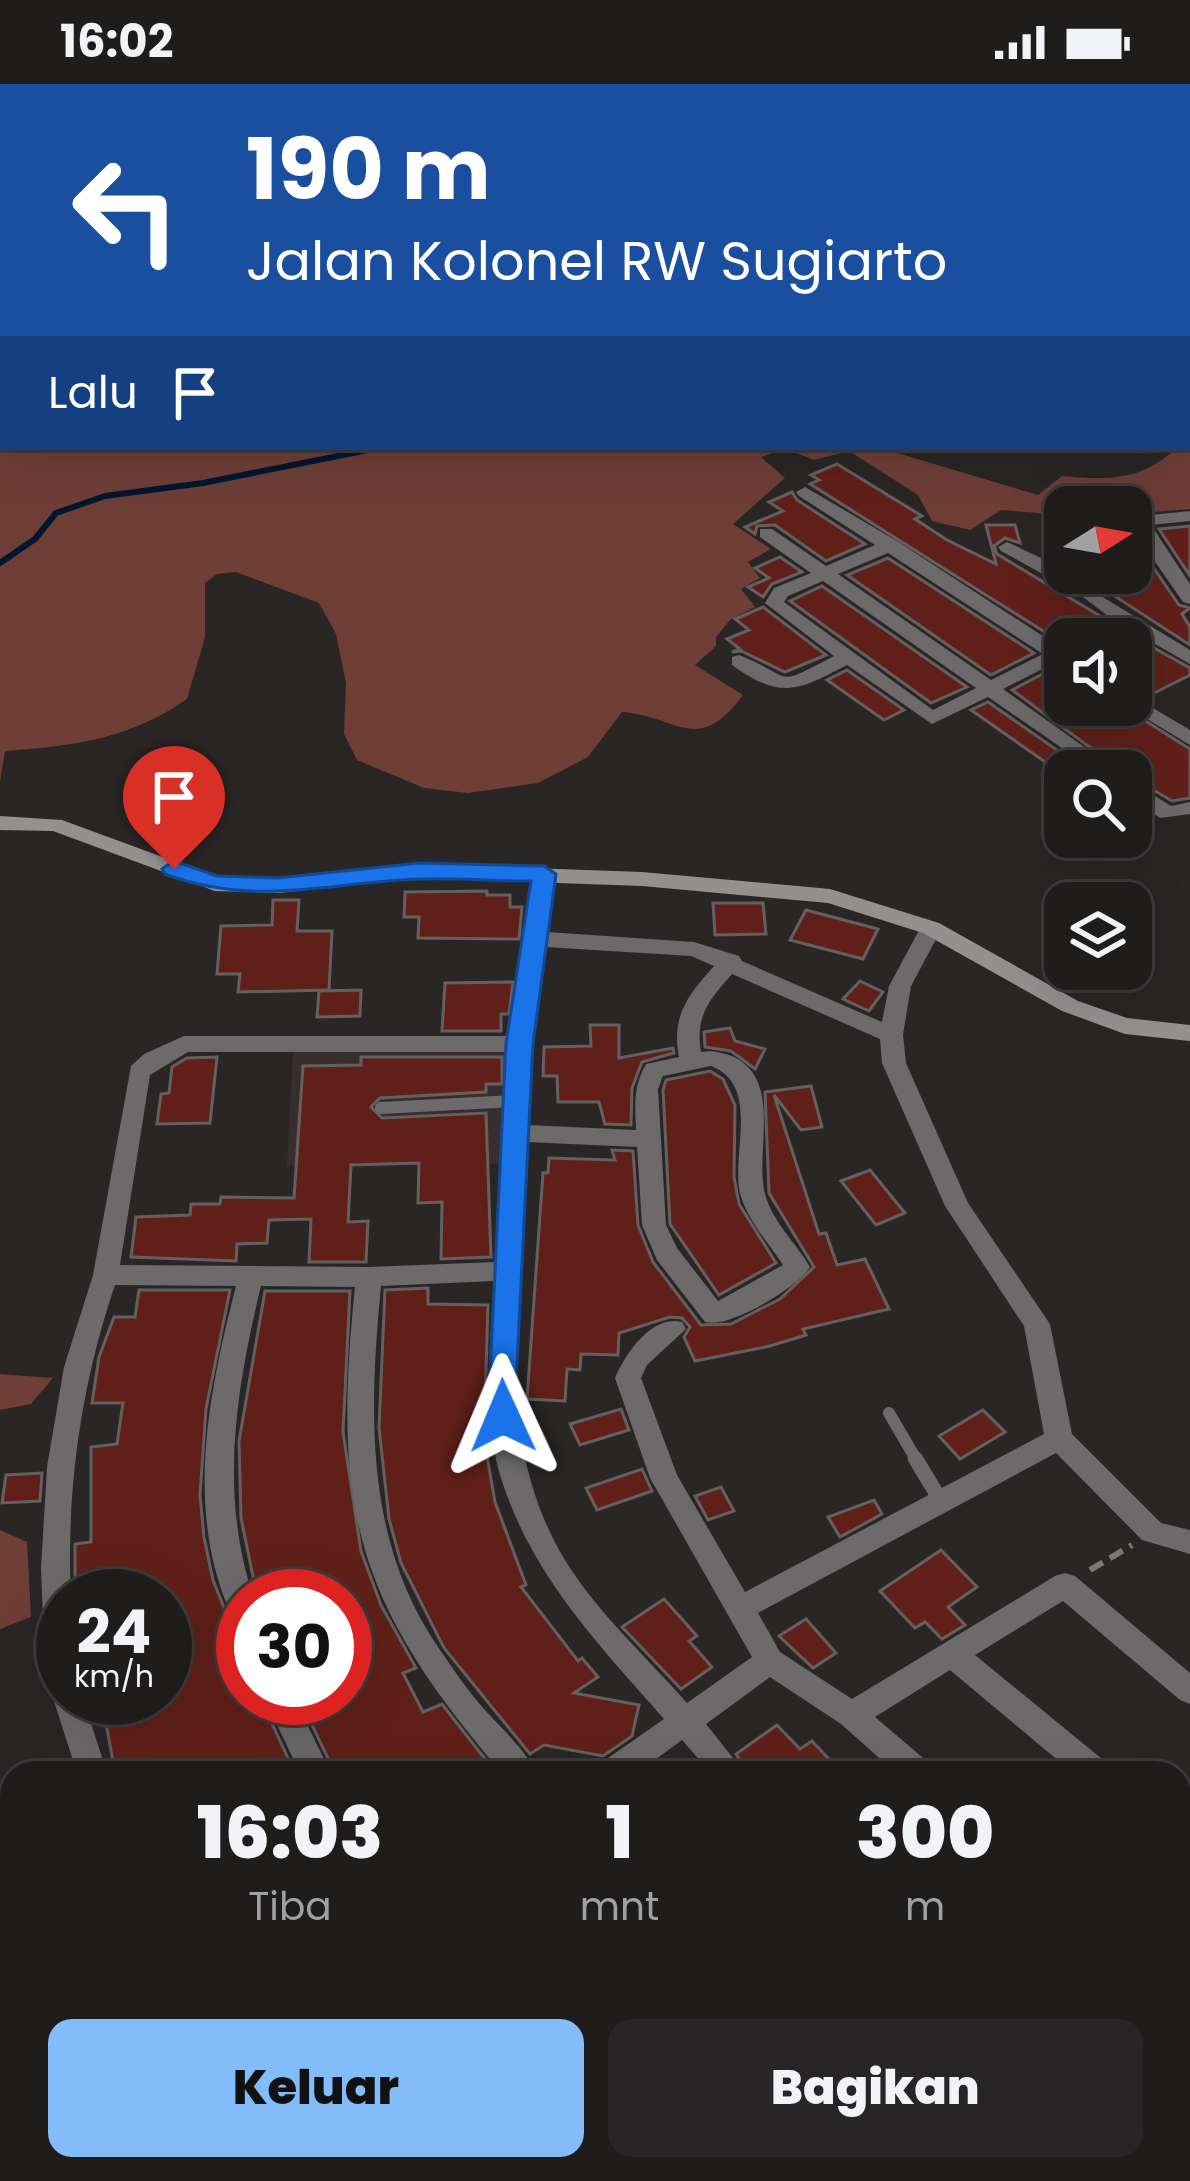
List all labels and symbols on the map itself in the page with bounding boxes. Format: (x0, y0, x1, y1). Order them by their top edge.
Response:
north arrow (1044, 486, 1152, 594)
pin (123, 746, 225, 869)
position arrow (440, 1353, 566, 1479)
speed limit sign: 30 (216, 1569, 372, 1725)

